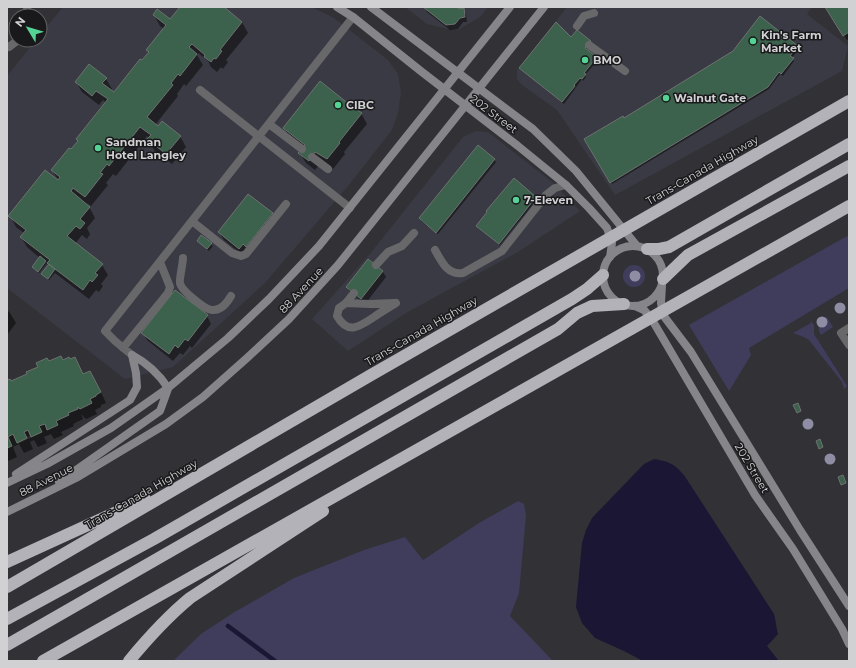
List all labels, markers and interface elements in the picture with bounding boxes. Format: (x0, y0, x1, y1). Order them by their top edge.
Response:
north arrow (8, 8, 48, 48)
text: N (12, 14, 28, 30)
place label: Kin's Farm Market (761, 28, 821, 55)
marker: Kin's Farm Market (748, 36, 758, 46)
place label: BMO (593, 53, 621, 67)
marker: BMO (580, 55, 590, 65)
place label: Walnut Gate (674, 91, 746, 105)
street label: 202 Street (467, 92, 521, 137)
marker: Walnut Gate (661, 93, 671, 103)
place label: CIBC (346, 98, 374, 112)
marker: CIBC (333, 100, 343, 110)
street label: Trans-Canada Highway (643, 132, 761, 208)
place label: Sandman Hotel Langley (106, 135, 186, 162)
marker: Sandman Hotel Langley (93, 143, 103, 153)
place label: 7-Eleven (524, 193, 573, 207)
marker: 7-Eleven (511, 195, 521, 205)
street label: 88 Avenue (276, 264, 326, 316)
street label: Trans-Canada Highway (362, 293, 480, 369)
street label: 202 Street (732, 440, 773, 496)
street label: Trans-Canada Highway (82, 456, 200, 532)
street label: 88 Avenue (17, 460, 76, 500)

